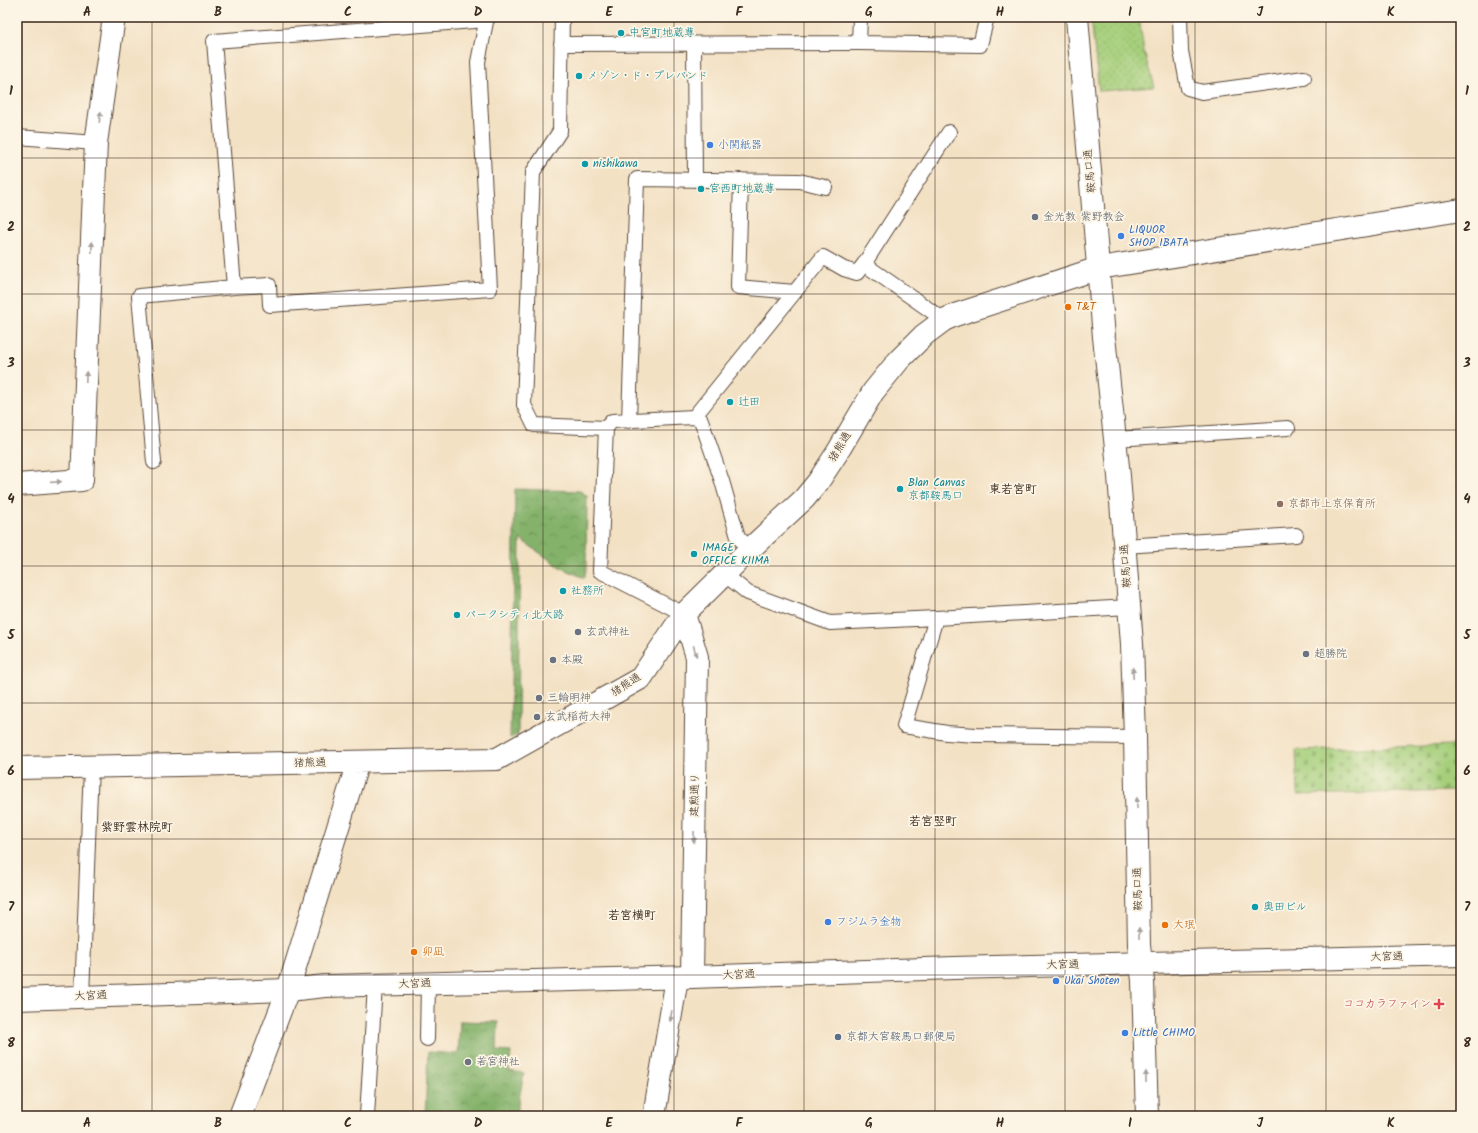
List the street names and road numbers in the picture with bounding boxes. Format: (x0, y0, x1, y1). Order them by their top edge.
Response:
street label: 鞍馬口通 (1079, 148, 1101, 194)
street label: 猪熊通 (824, 428, 856, 466)
street label: 鞍馬口通 (1115, 543, 1137, 589)
street label: 猪熊通 (607, 668, 645, 702)
street label: 猪熊通 (293, 754, 327, 772)
street label: 建勲通り (686, 773, 704, 817)
street label: 鞍馬口通 (1129, 867, 1147, 911)
street label: 大宮通 (1370, 948, 1404, 966)
street label: 大宮通 (1046, 956, 1080, 974)
street label: 大宮通 (722, 965, 756, 985)
street label: 大宮通 (398, 974, 432, 994)
street label: 大宮通 (74, 986, 108, 1006)

